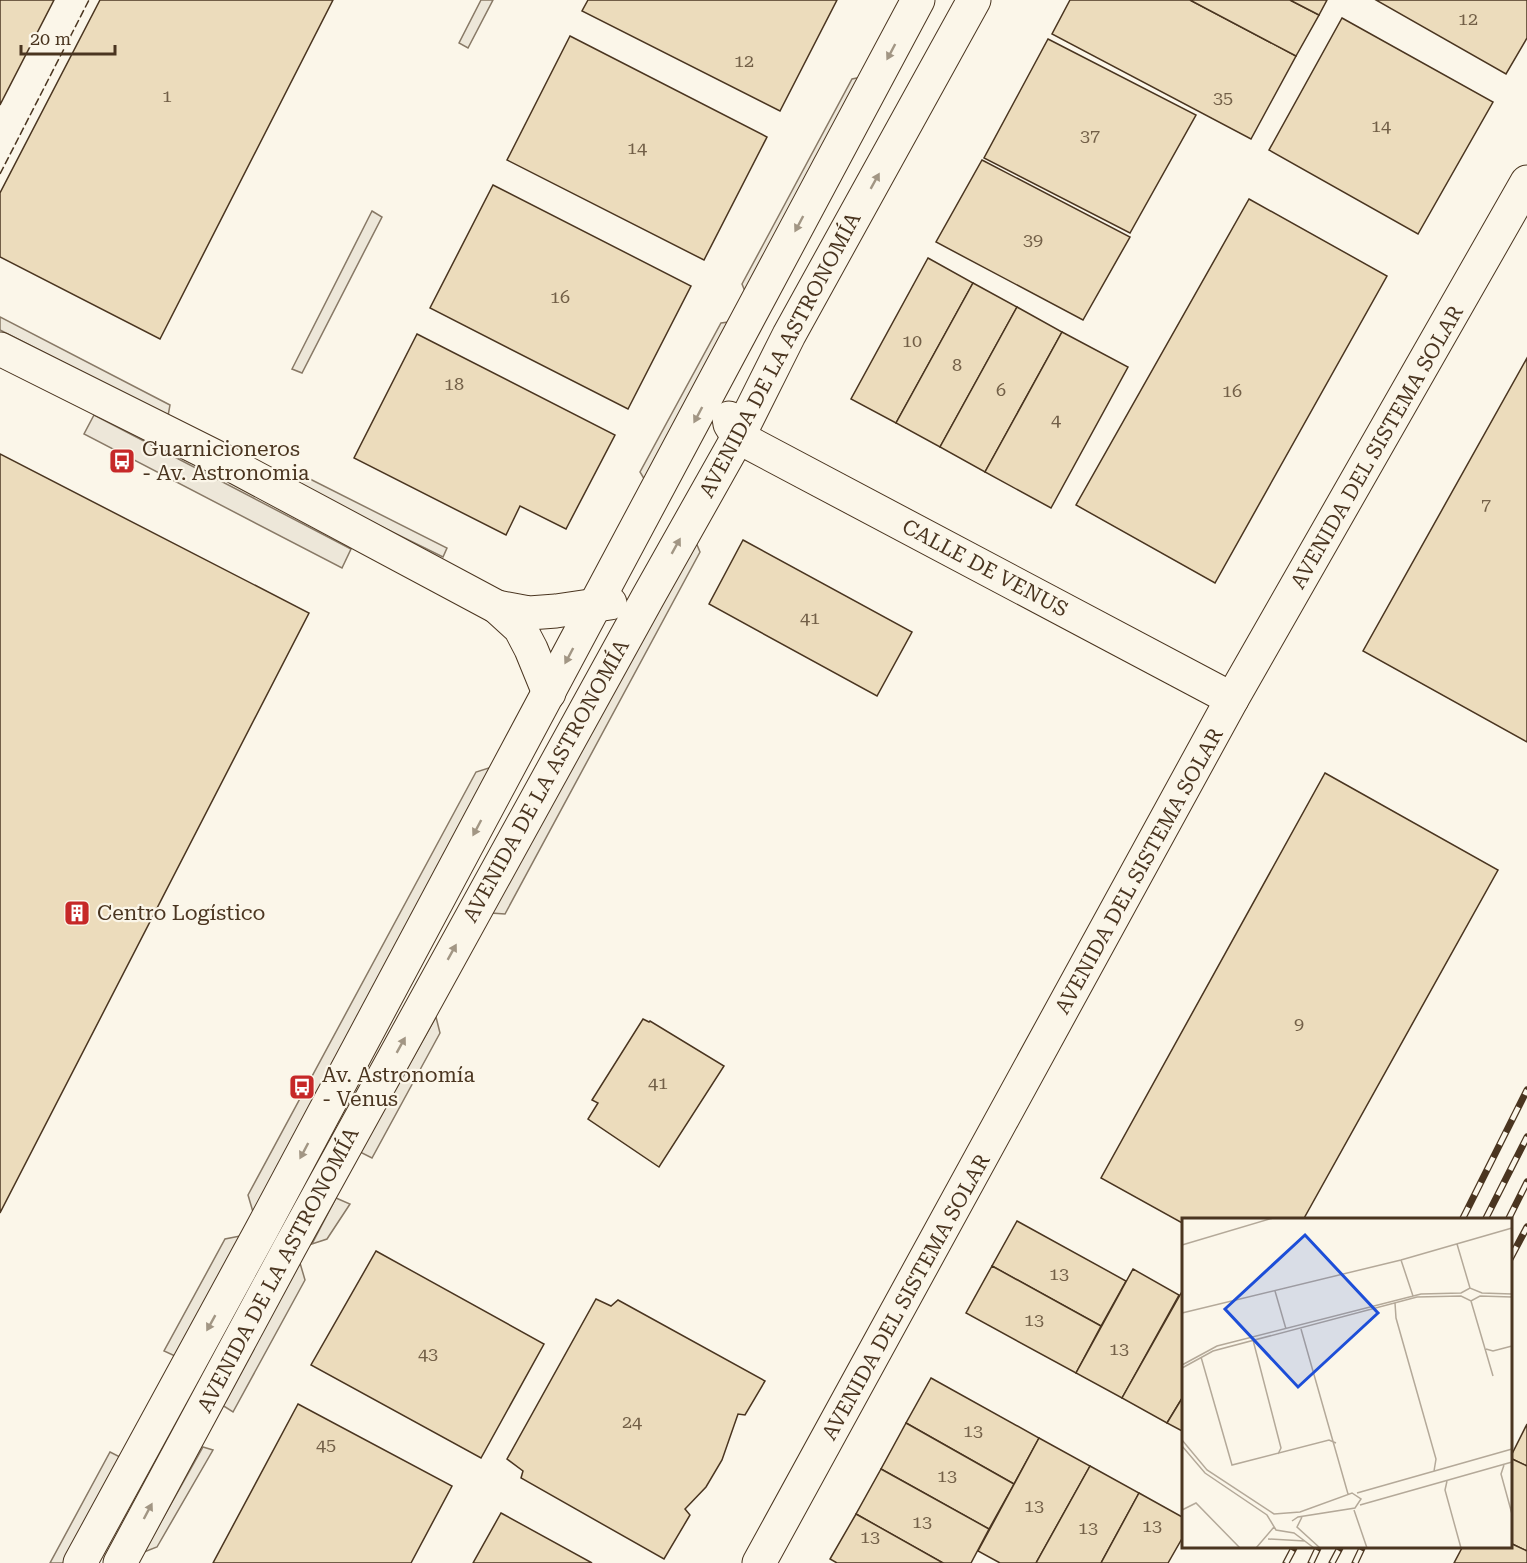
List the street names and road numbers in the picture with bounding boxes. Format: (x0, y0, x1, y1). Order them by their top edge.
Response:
street label: AVENIDA DE LA ASTRONOMÍA (694, 208, 866, 502)
street label: AVENIDA DEL SISTEMA SOLAR (1286, 301, 1468, 593)
street label: CALLE DE VENUS (898, 514, 1072, 622)
street label: AVENIDA DE LA ASTRONOMÍA (457, 635, 634, 926)
street label: AVENIDA DEL SISTEMA SOLAR (1050, 723, 1228, 1018)
street label: AVENIDA DE LA ASTRONOMÍA (192, 1123, 364, 1417)
street label: AVENIDA DEL SISTEMA SOLAR (817, 1149, 995, 1444)

